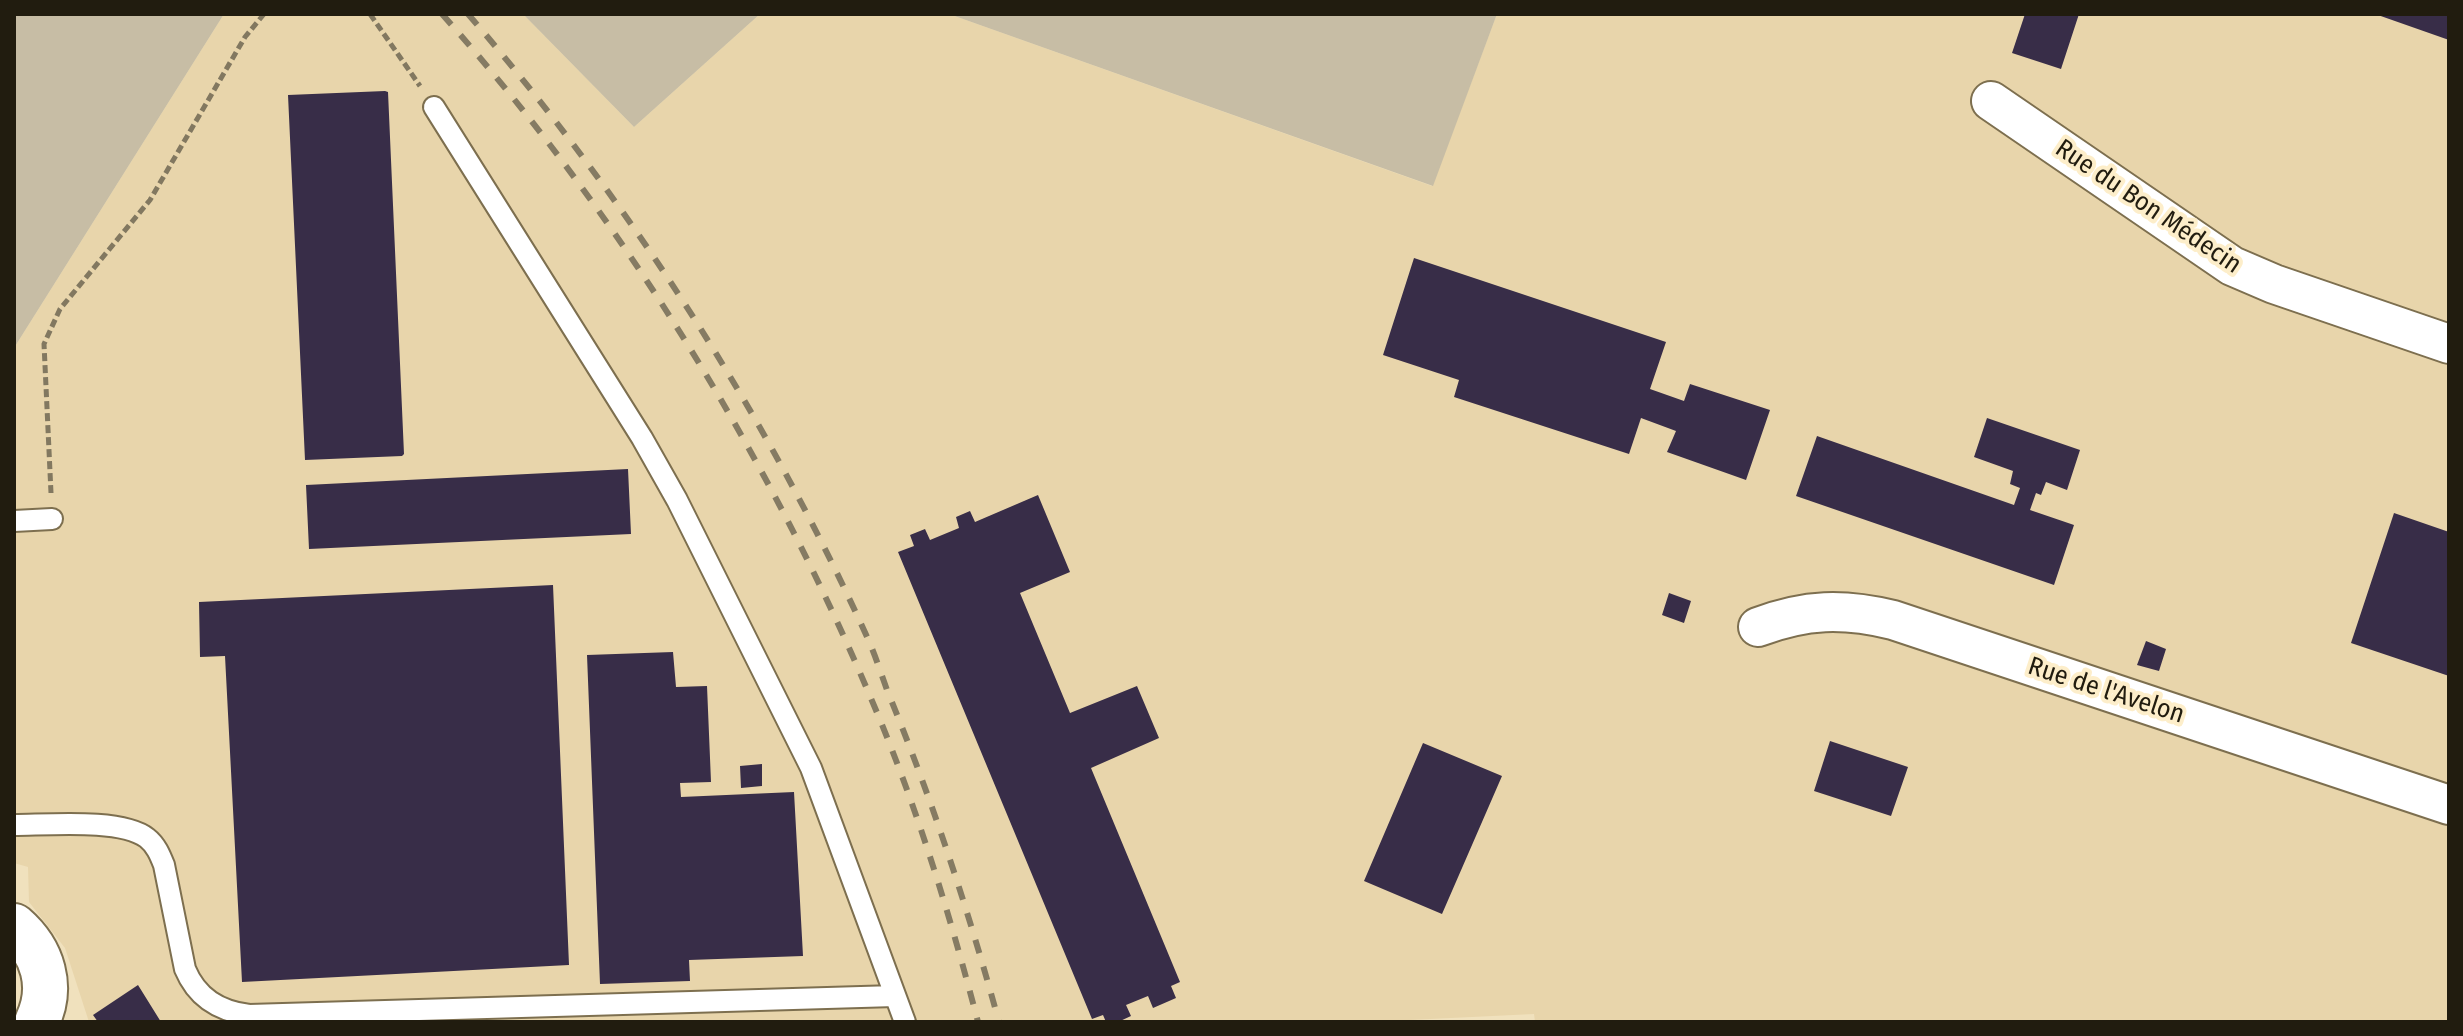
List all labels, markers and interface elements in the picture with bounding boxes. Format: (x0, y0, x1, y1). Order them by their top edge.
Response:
street label: Rue du Bon Médecin (2049, 133, 2247, 281)
street label: Rue de l'Avelon (2024, 651, 2188, 731)

